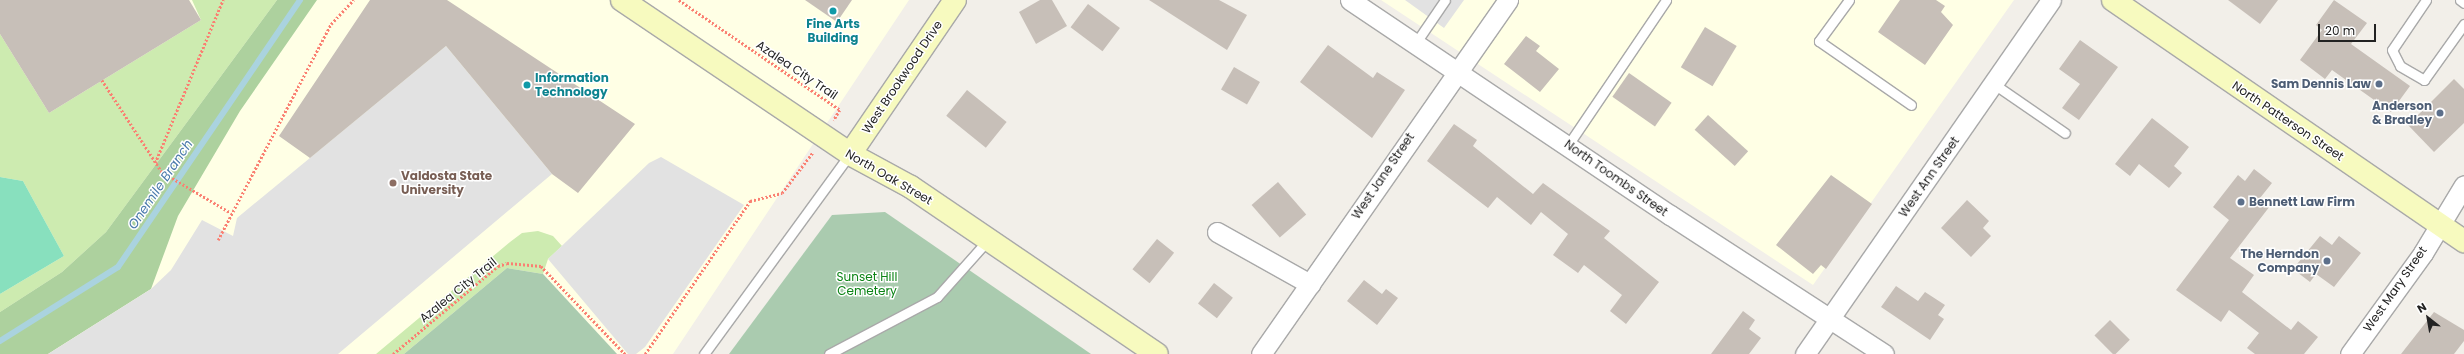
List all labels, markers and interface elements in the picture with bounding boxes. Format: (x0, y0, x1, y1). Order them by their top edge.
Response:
marker: Fine Arts Building (828, 6, 838, 16)
scale bar (2320, 16, 2378, 42)
place label: Fine Arts Building (806, 17, 860, 45)
street label: West Brookwood Drive (859, 18, 945, 136)
text: 20 m (2325, 22, 2355, 39)
street label: Azalea City Trail (754, 37, 840, 103)
place label: Information Technology (535, 71, 609, 99)
place label: Sam Dennis Law (2271, 77, 2371, 91)
street label: North Patterson Street (2229, 78, 2347, 164)
marker: Sam Dennis Law (2374, 79, 2384, 89)
marker: Information Technology (522, 80, 532, 90)
place label: Anderson & Bradley (2372, 99, 2432, 127)
marker: Anderson & Bradley (2435, 108, 2445, 118)
street label: West Jane Street (1349, 130, 1417, 222)
street label: West Ann Street (1896, 134, 1962, 220)
water label: Onemile Branch (125, 137, 197, 233)
street label: North Toombs Street (1562, 137, 1670, 219)
street label: North Oak Street (843, 146, 935, 208)
place label: Valdosta State University (401, 169, 492, 197)
marker: Valdosta State University (388, 178, 398, 188)
place label: Bennett Law Firm (2249, 195, 2355, 209)
marker: Bennett Law Firm (2236, 197, 2246, 207)
street label: West Mary Street (2360, 244, 2430, 334)
place label: The Herndon Company (2241, 247, 2319, 275)
street label: Azalea City Trail (417, 255, 499, 325)
marker: The Herndon Company (2322, 256, 2332, 266)
park label: Sunset Hill Cemetery (837, 270, 897, 298)
north arrow (2408, 298, 2448, 338)
text: N (2414, 299, 2429, 317)

